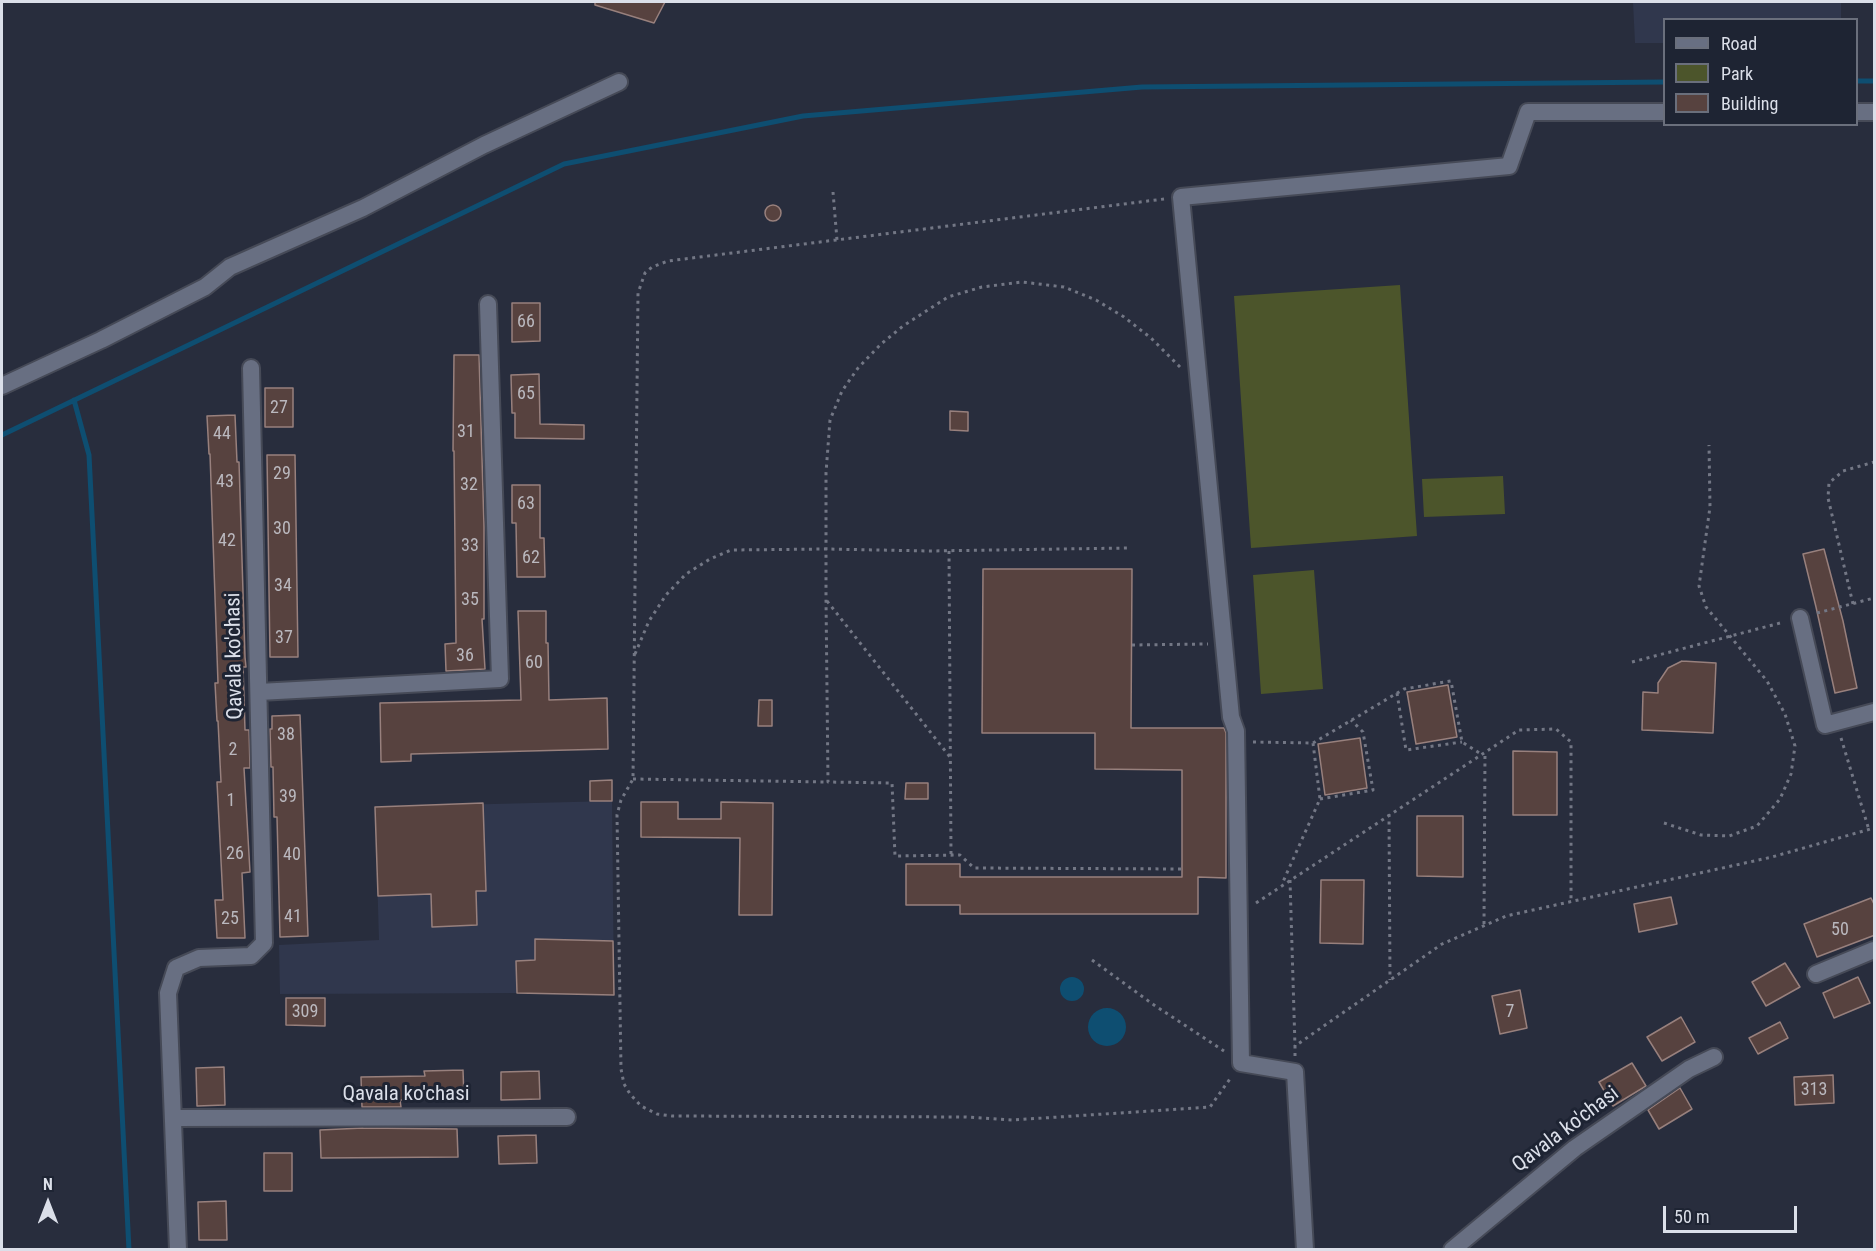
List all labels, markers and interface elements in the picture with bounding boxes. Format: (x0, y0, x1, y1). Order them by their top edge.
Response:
legend (1663, 18, 1858, 126)
text: Road (1721, 33, 1757, 54)
text: Park (1721, 63, 1753, 84)
text: Building (1721, 93, 1778, 114)
house number: 66 (517, 311, 535, 333)
house number: 65 (517, 383, 535, 405)
house number: 27 (270, 397, 288, 419)
house number: 31 (457, 421, 475, 443)
house number: 44 (213, 423, 231, 445)
house number: 29 (273, 463, 291, 485)
house number: 43 (216, 471, 234, 493)
house number: 32 (460, 474, 478, 496)
house number: 63 (517, 493, 535, 515)
house number: 30 (273, 518, 291, 540)
house number: 42 (218, 530, 236, 552)
house number: 33 (461, 535, 479, 557)
house number: 62 (522, 547, 540, 569)
house number: 34 (274, 575, 292, 597)
house number: 35 (461, 589, 479, 611)
street label: Qavala ko'chasi (221, 592, 249, 720)
house number: 37 (275, 627, 293, 649)
house number: 36 (456, 645, 474, 667)
house number: 60 (525, 652, 543, 674)
house number: 38 (277, 724, 295, 746)
house number: 2 (229, 739, 237, 761)
house number: 39 (279, 786, 297, 808)
house number: 1 (227, 790, 235, 812)
house number: 26 (226, 843, 244, 865)
house number: 40 (283, 844, 301, 866)
house number: 41 (284, 906, 302, 928)
house number: 25 (221, 908, 239, 930)
house number: 50 (1831, 919, 1849, 941)
house number: 309 (292, 1001, 318, 1023)
house number: 7 (1506, 1001, 1514, 1023)
house number: 313 (1801, 1079, 1827, 1101)
street label: Qavala ko'chasi (342, 1082, 470, 1108)
street label: Qavala ko'chasi (1508, 1082, 1624, 1178)
north arrow (18, 1173, 78, 1233)
text: N (43, 1175, 53, 1194)
scale bar (1666, 1194, 1800, 1232)
text: 50 m (1674, 1206, 1709, 1227)

